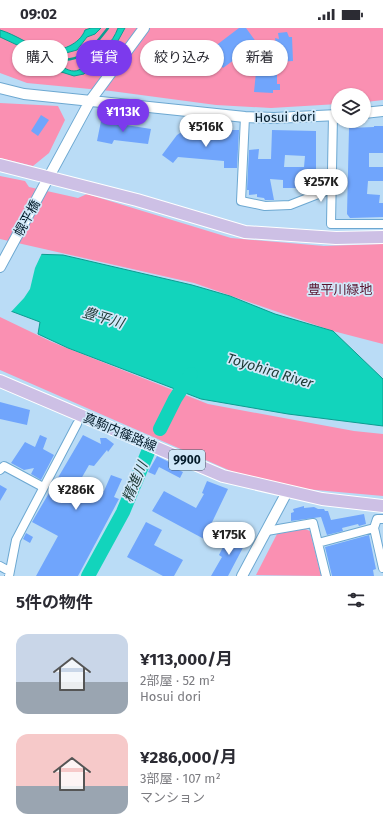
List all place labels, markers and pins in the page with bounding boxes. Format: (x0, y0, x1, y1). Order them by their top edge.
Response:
pin: ¥113K (95, 99, 151, 133)
pin: ¥516K (178, 114, 234, 148)
pin: ¥257K (293, 169, 349, 203)
pin: ¥286K (48, 477, 104, 511)
pin: ¥175K (201, 522, 257, 556)

